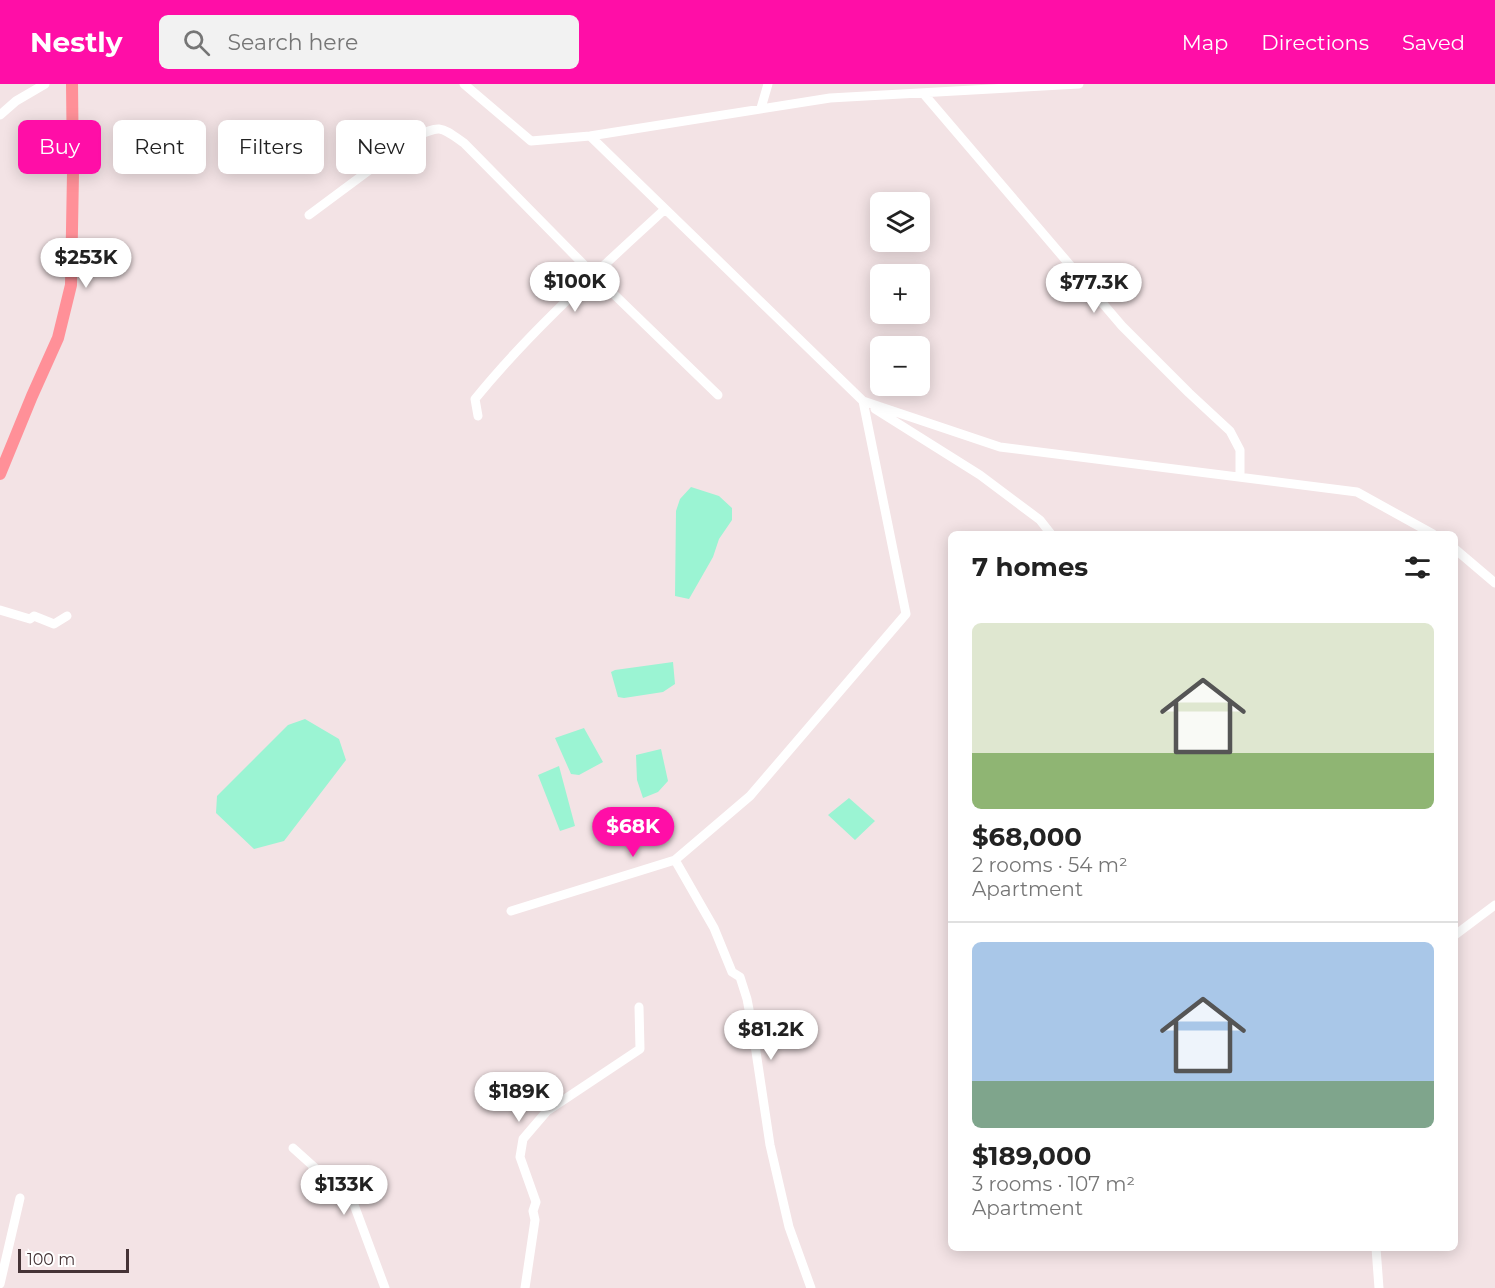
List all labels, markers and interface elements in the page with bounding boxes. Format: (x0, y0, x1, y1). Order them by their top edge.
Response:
search box (159, 15, 579, 69)
text: Nestly (30, 25, 123, 59)
icon: search (180, 26, 213, 59)
text: Search here (228, 29, 358, 56)
text: Map (1182, 30, 1228, 55)
text: Directions (1261, 30, 1369, 55)
text: Saved (1402, 30, 1465, 55)
chip: Buy (18, 120, 101, 174)
chip: Rent (113, 120, 206, 174)
chip: Filters (218, 120, 324, 174)
chip: New (336, 120, 426, 174)
map controls (870, 192, 930, 396)
button: layers (870, 192, 930, 252)
pin: $253K (44, 238, 128, 289)
text: $253K (55, 245, 118, 269)
pin: $100K (533, 262, 617, 313)
pin: $77.3K (1045, 263, 1143, 314)
button: + (870, 264, 930, 324)
text: $100K (544, 269, 606, 293)
text: $77.3K (1060, 270, 1128, 294)
button: − (870, 336, 930, 396)
text: 7 homes (972, 551, 1088, 583)
icon: filters (1401, 551, 1434, 584)
icon: home (1149, 662, 1257, 770)
pin: $68K (597, 807, 669, 858)
text: $68K (606, 814, 660, 838)
text: $68,000 (972, 821, 1082, 853)
text: 2 rooms · 54 m² (972, 853, 1128, 877)
text: Apartment (972, 877, 1083, 901)
icon: home (1149, 981, 1257, 1089)
pin: $81.2K (722, 1010, 820, 1061)
text: $81.2K (738, 1017, 804, 1041)
pin: $189K (477, 1072, 561, 1123)
text: $189K (488, 1079, 550, 1103)
text: $189,000 (972, 1140, 1091, 1172)
pin: $133K (302, 1165, 386, 1216)
text: $133K (315, 1172, 373, 1196)
text: 3 rooms · 107 m² (972, 1172, 1135, 1196)
text: Apartment (972, 1196, 1083, 1220)
scale bar (18, 1246, 129, 1274)
text: 100 m (27, 1250, 75, 1269)

